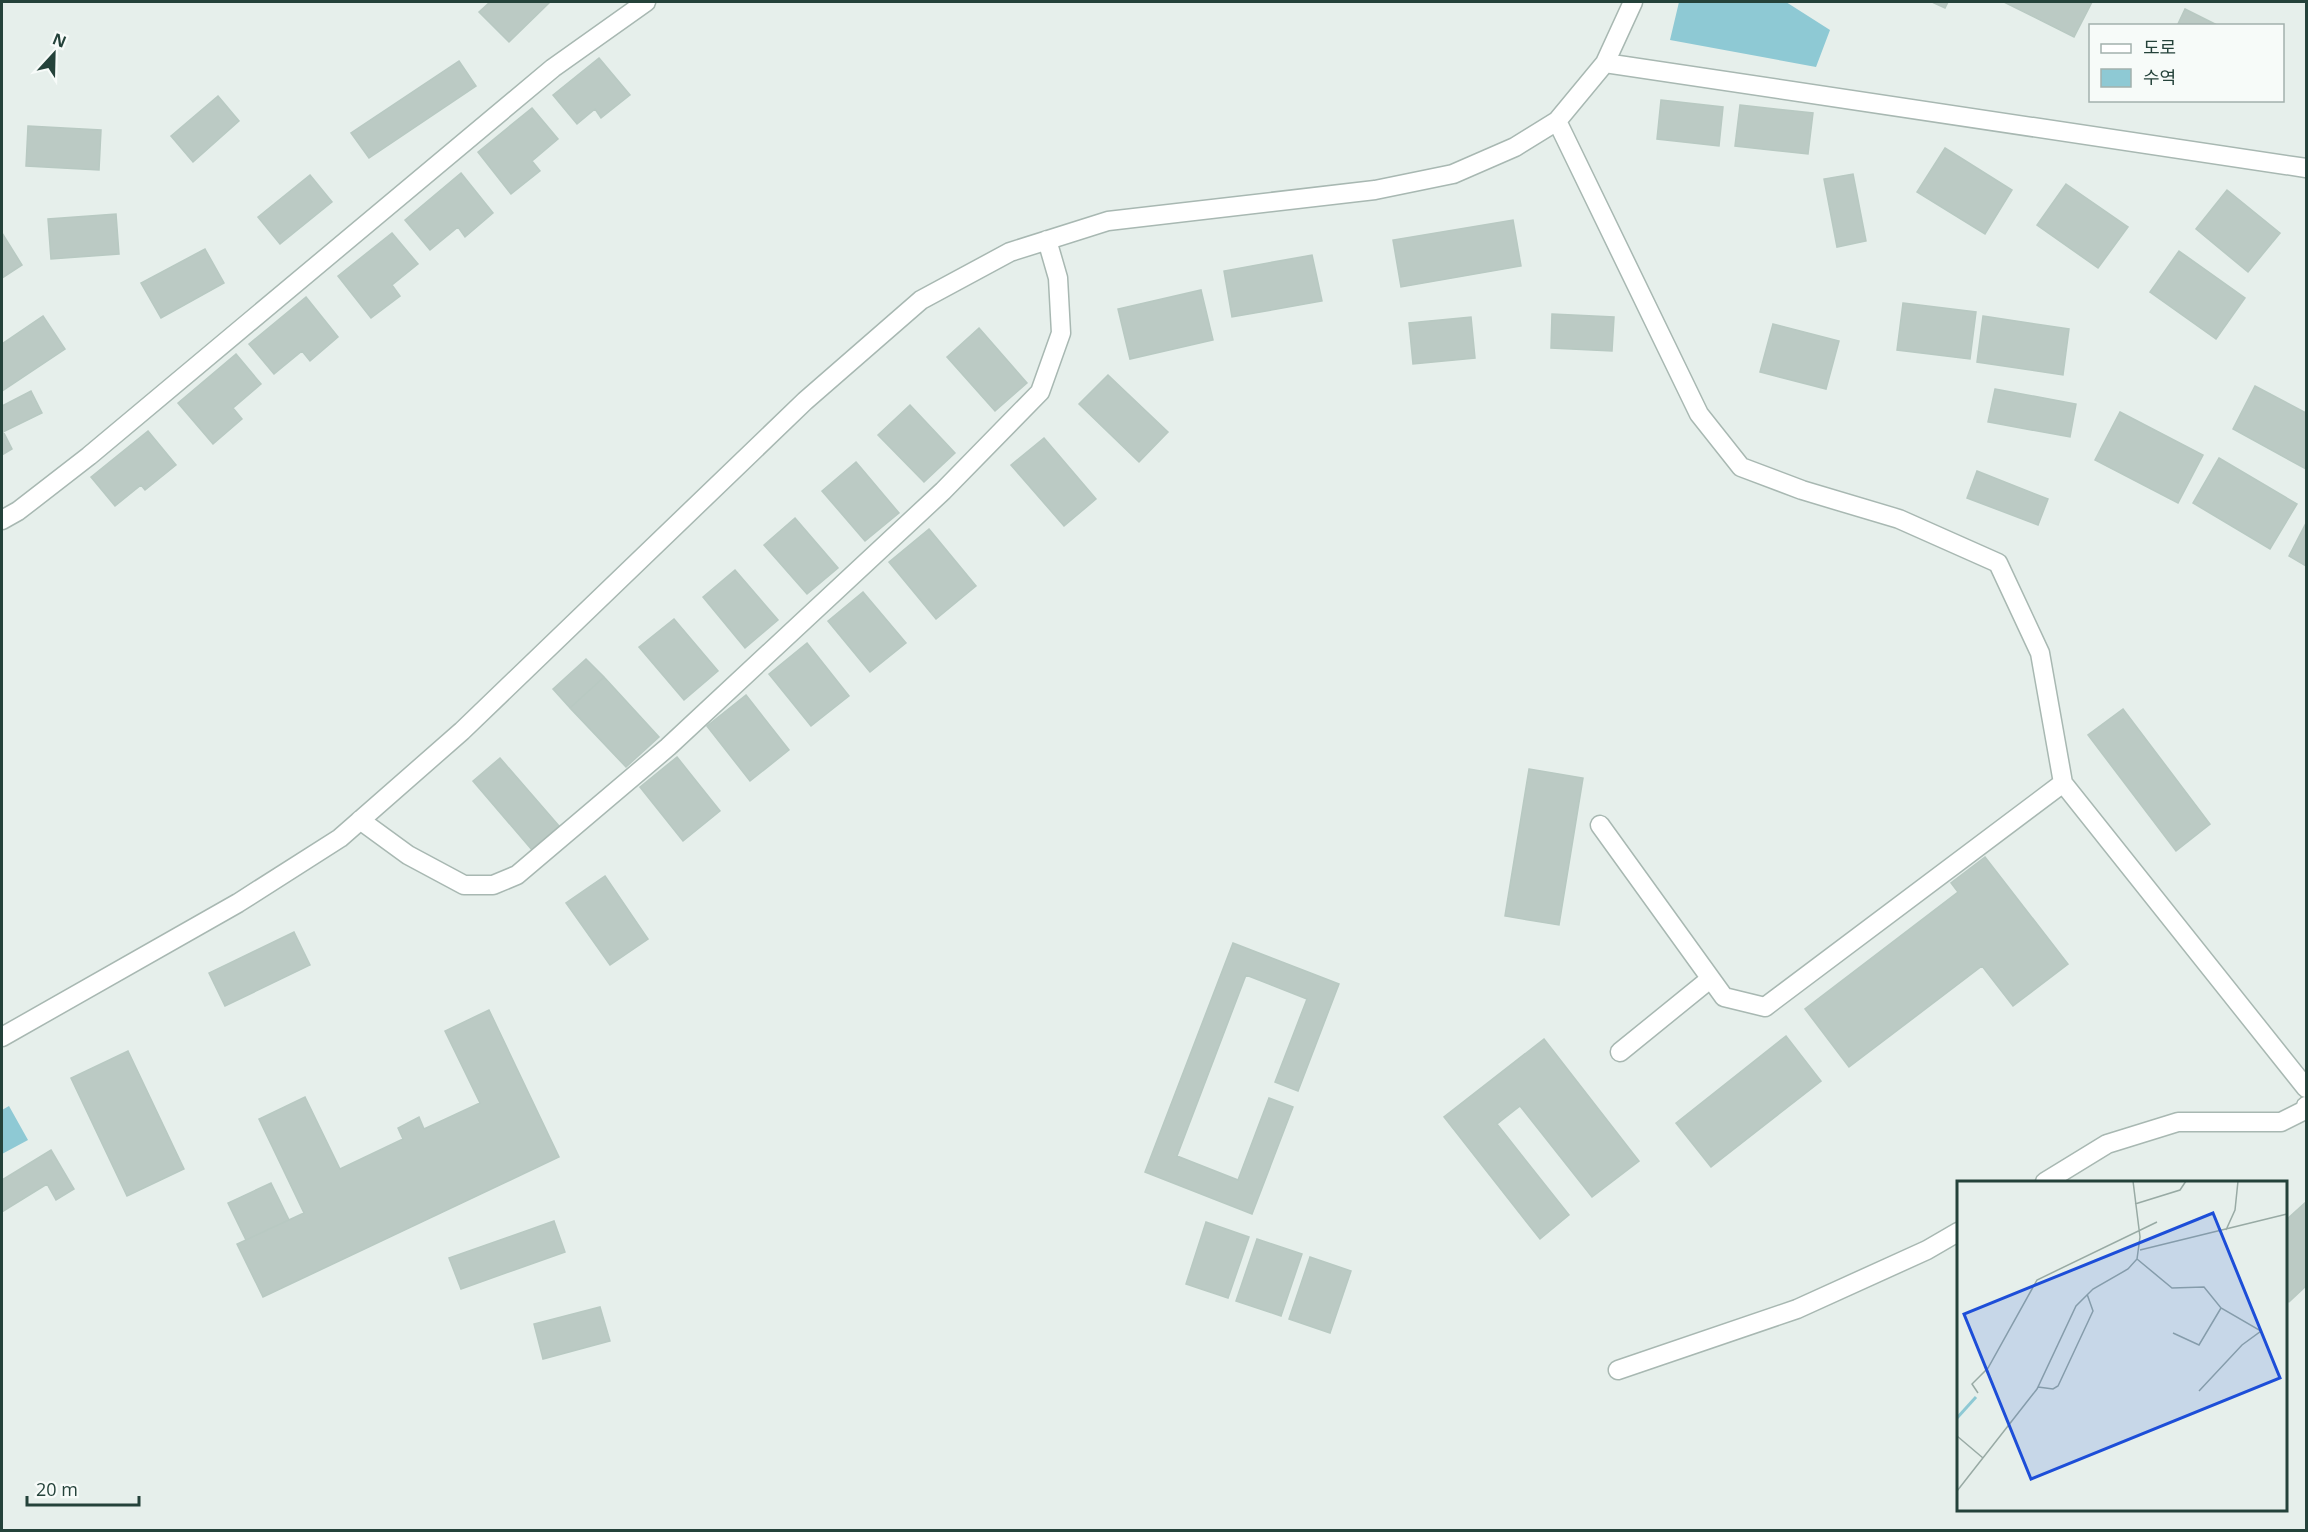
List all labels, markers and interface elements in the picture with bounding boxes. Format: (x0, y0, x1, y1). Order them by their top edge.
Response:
north arrow (24, 24, 84, 84)
legend (2089, 24, 2284, 102)
text: N (49, 27, 70, 53)
text: 도로 (2143, 35, 2176, 59)
text: 수역 (2143, 65, 2176, 89)
inset map (1957, 1181, 2287, 1511)
scale bar (27, 1469, 140, 1507)
text: 20 m (36, 1477, 78, 1501)

